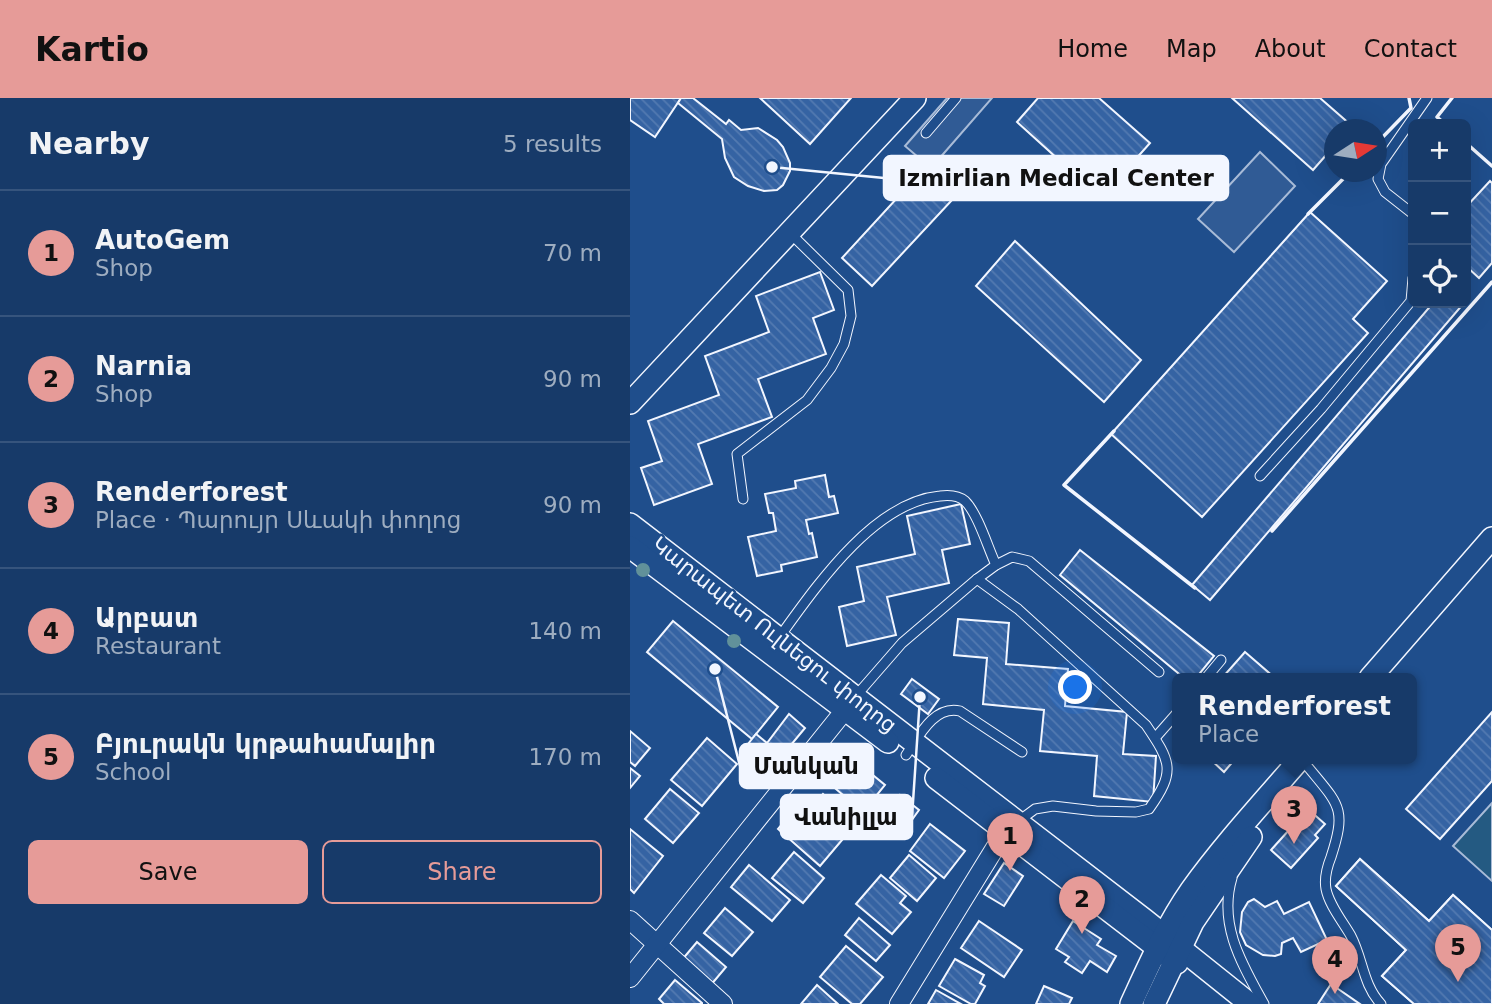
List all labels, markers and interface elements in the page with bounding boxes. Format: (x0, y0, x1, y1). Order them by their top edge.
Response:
text: Kartio (35, 30, 149, 69)
text: Home (1057, 35, 1128, 63)
text: Map (1166, 35, 1217, 63)
text: About (1255, 35, 1326, 63)
text: Contact (1364, 35, 1457, 63)
north arrow (1324, 119, 1387, 182)
map controls (1408, 119, 1471, 308)
button: + (1408, 119, 1471, 182)
text: Nearby (28, 126, 150, 161)
text: 5 results (503, 131, 602, 157)
callout: Izmirlian Medical Center (884, 156, 1228, 200)
text: Izmirlian Medical Center (898, 165, 1214, 191)
button: − (1408, 182, 1471, 245)
text: AutoGem (95, 225, 230, 255)
text: 1 (43, 240, 59, 266)
text: 70 m (543, 240, 602, 266)
button: locate (1408, 245, 1471, 308)
text: Shop (95, 255, 153, 281)
text: Narnia (95, 351, 192, 381)
text: 2 (43, 366, 59, 392)
text: 90 m (543, 366, 602, 392)
text: Shop (95, 381, 153, 407)
text: Renderforest (95, 477, 288, 507)
text: 3 (43, 492, 59, 518)
text: 90 m (543, 492, 602, 518)
text: Place · Պարույր Սևակի փողոց (95, 507, 461, 533)
street label: Կարապետ Ուլնեցու փողոց (647, 532, 901, 738)
text: Արբատ (95, 603, 198, 633)
text: 4 (43, 618, 59, 644)
text: 140 m (528, 618, 602, 644)
text: Restaurant (95, 633, 221, 659)
your location (1058, 670, 1092, 704)
popup (1172, 673, 1417, 764)
text: Renderforest (1198, 691, 1391, 721)
text: Place (1198, 721, 1259, 747)
text: Բյուրակն կրթահամալիր (95, 729, 436, 759)
text: 5 (43, 744, 59, 770)
text: 170 m (528, 744, 602, 770)
callout: Մանկան (740, 744, 873, 788)
text: Մանկան (753, 753, 859, 779)
text: School (95, 759, 171, 785)
pin: 3 (1271, 786, 1317, 844)
callout: Վանիլլա (781, 795, 912, 839)
text: Վանիլլա (794, 804, 898, 830)
pin: 1 (987, 813, 1033, 871)
button: Save (28, 840, 308, 904)
button: Share (322, 840, 602, 904)
pin: 2 (1059, 876, 1105, 934)
pin: 5 (1435, 924, 1481, 982)
pin: 4 (1312, 936, 1358, 994)

